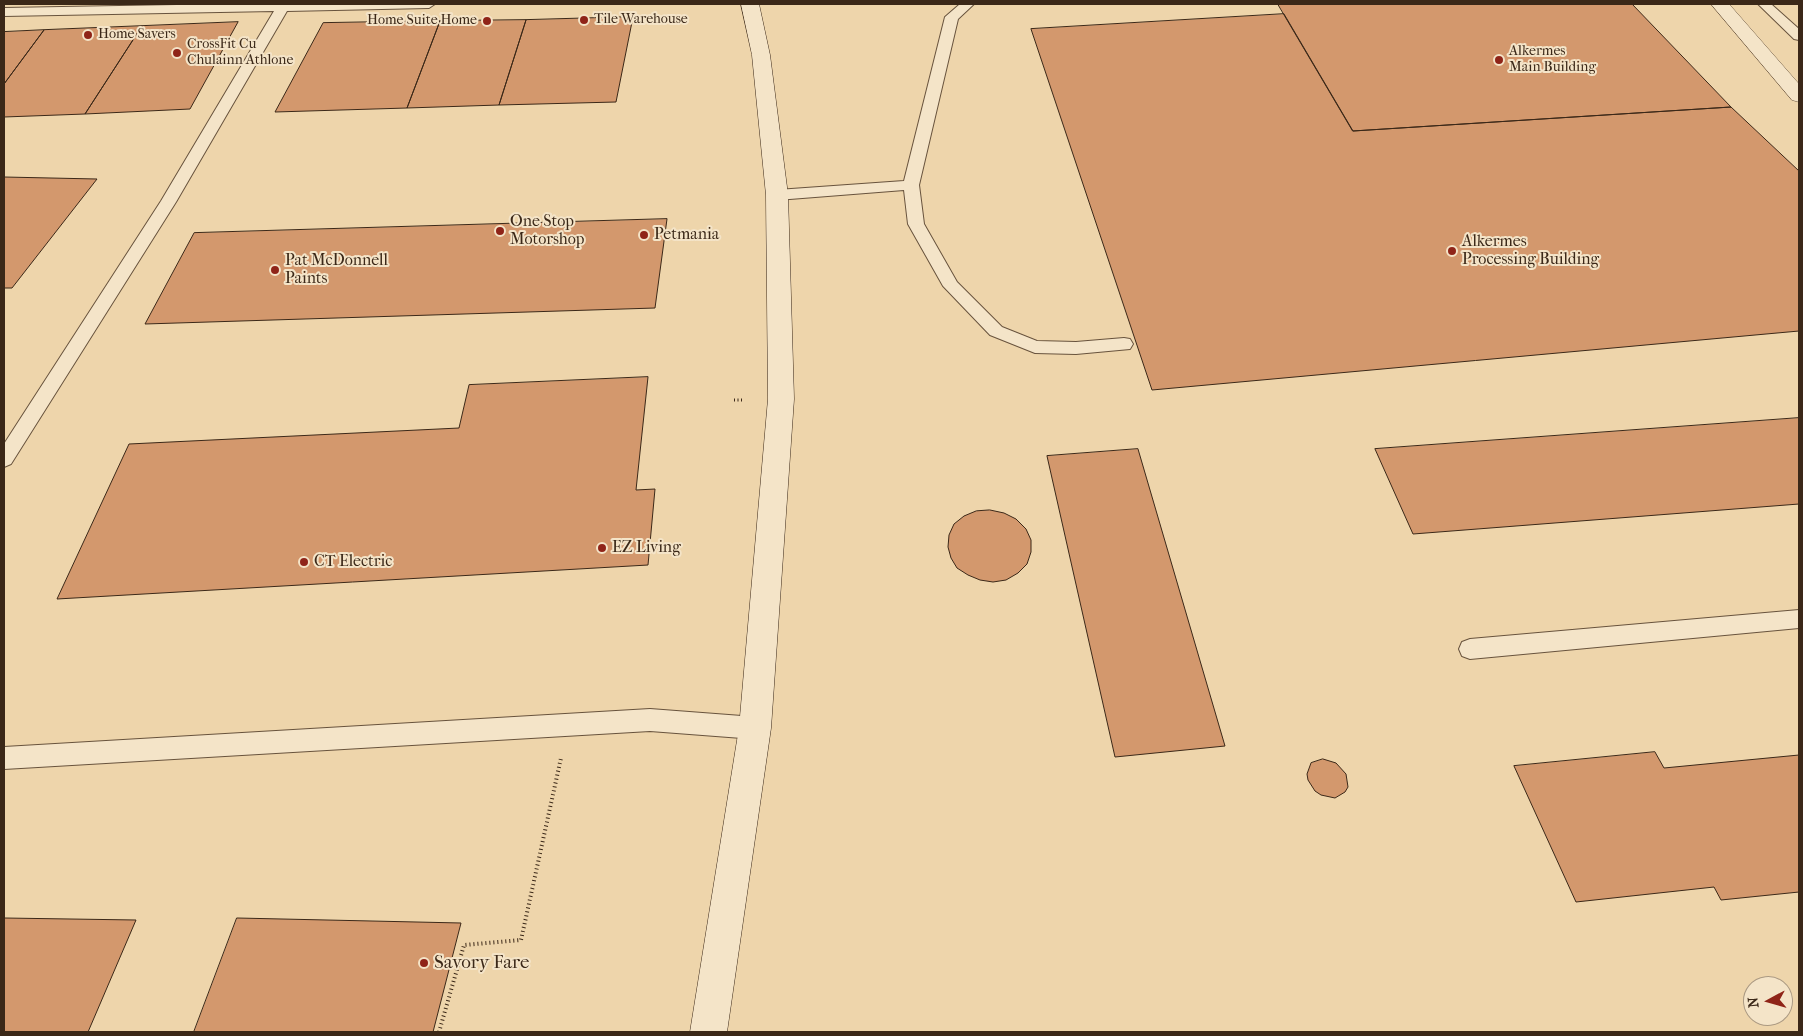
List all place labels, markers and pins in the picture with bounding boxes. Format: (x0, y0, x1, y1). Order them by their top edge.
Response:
place label: Tile Warehouse (594, 12, 688, 28)
place label: Home Suite Home (367, 13, 477, 29)
marker: Tile Warehouse (578, 14, 590, 26)
marker: Home Suite Home (481, 15, 493, 27)
place label: Home Savers (98, 27, 176, 43)
marker: Home Savers (82, 29, 94, 41)
place label: CrossFit Cu Chulainn Athlone (187, 37, 293, 70)
place label: Alkermes Main Building (1509, 44, 1596, 76)
marker: CrossFit Cu Chulainn Athlone (171, 47, 183, 59)
marker: Alkermes Main Building (1493, 54, 1505, 66)
place label: One Stop Motorshop (510, 212, 585, 250)
marker: One Stop Motorshop (494, 225, 506, 237)
place label: Petmania (654, 225, 719, 245)
marker: Petmania (638, 229, 650, 241)
place label: Alkermes Processing Building (1462, 232, 1599, 270)
marker: Alkermes Processing Building (1446, 245, 1458, 257)
place label: Pat McDonnell Paints (285, 251, 388, 289)
marker: Pat McDonnell Paints (269, 264, 281, 276)
place label: EZ Living (612, 538, 681, 558)
marker: EZ Living (596, 542, 608, 554)
place label: CT Electric (314, 552, 392, 572)
marker: CT Electric (298, 556, 310, 568)
place label: Savory Fare (434, 952, 529, 974)
marker: Savory Fare (418, 957, 430, 969)

